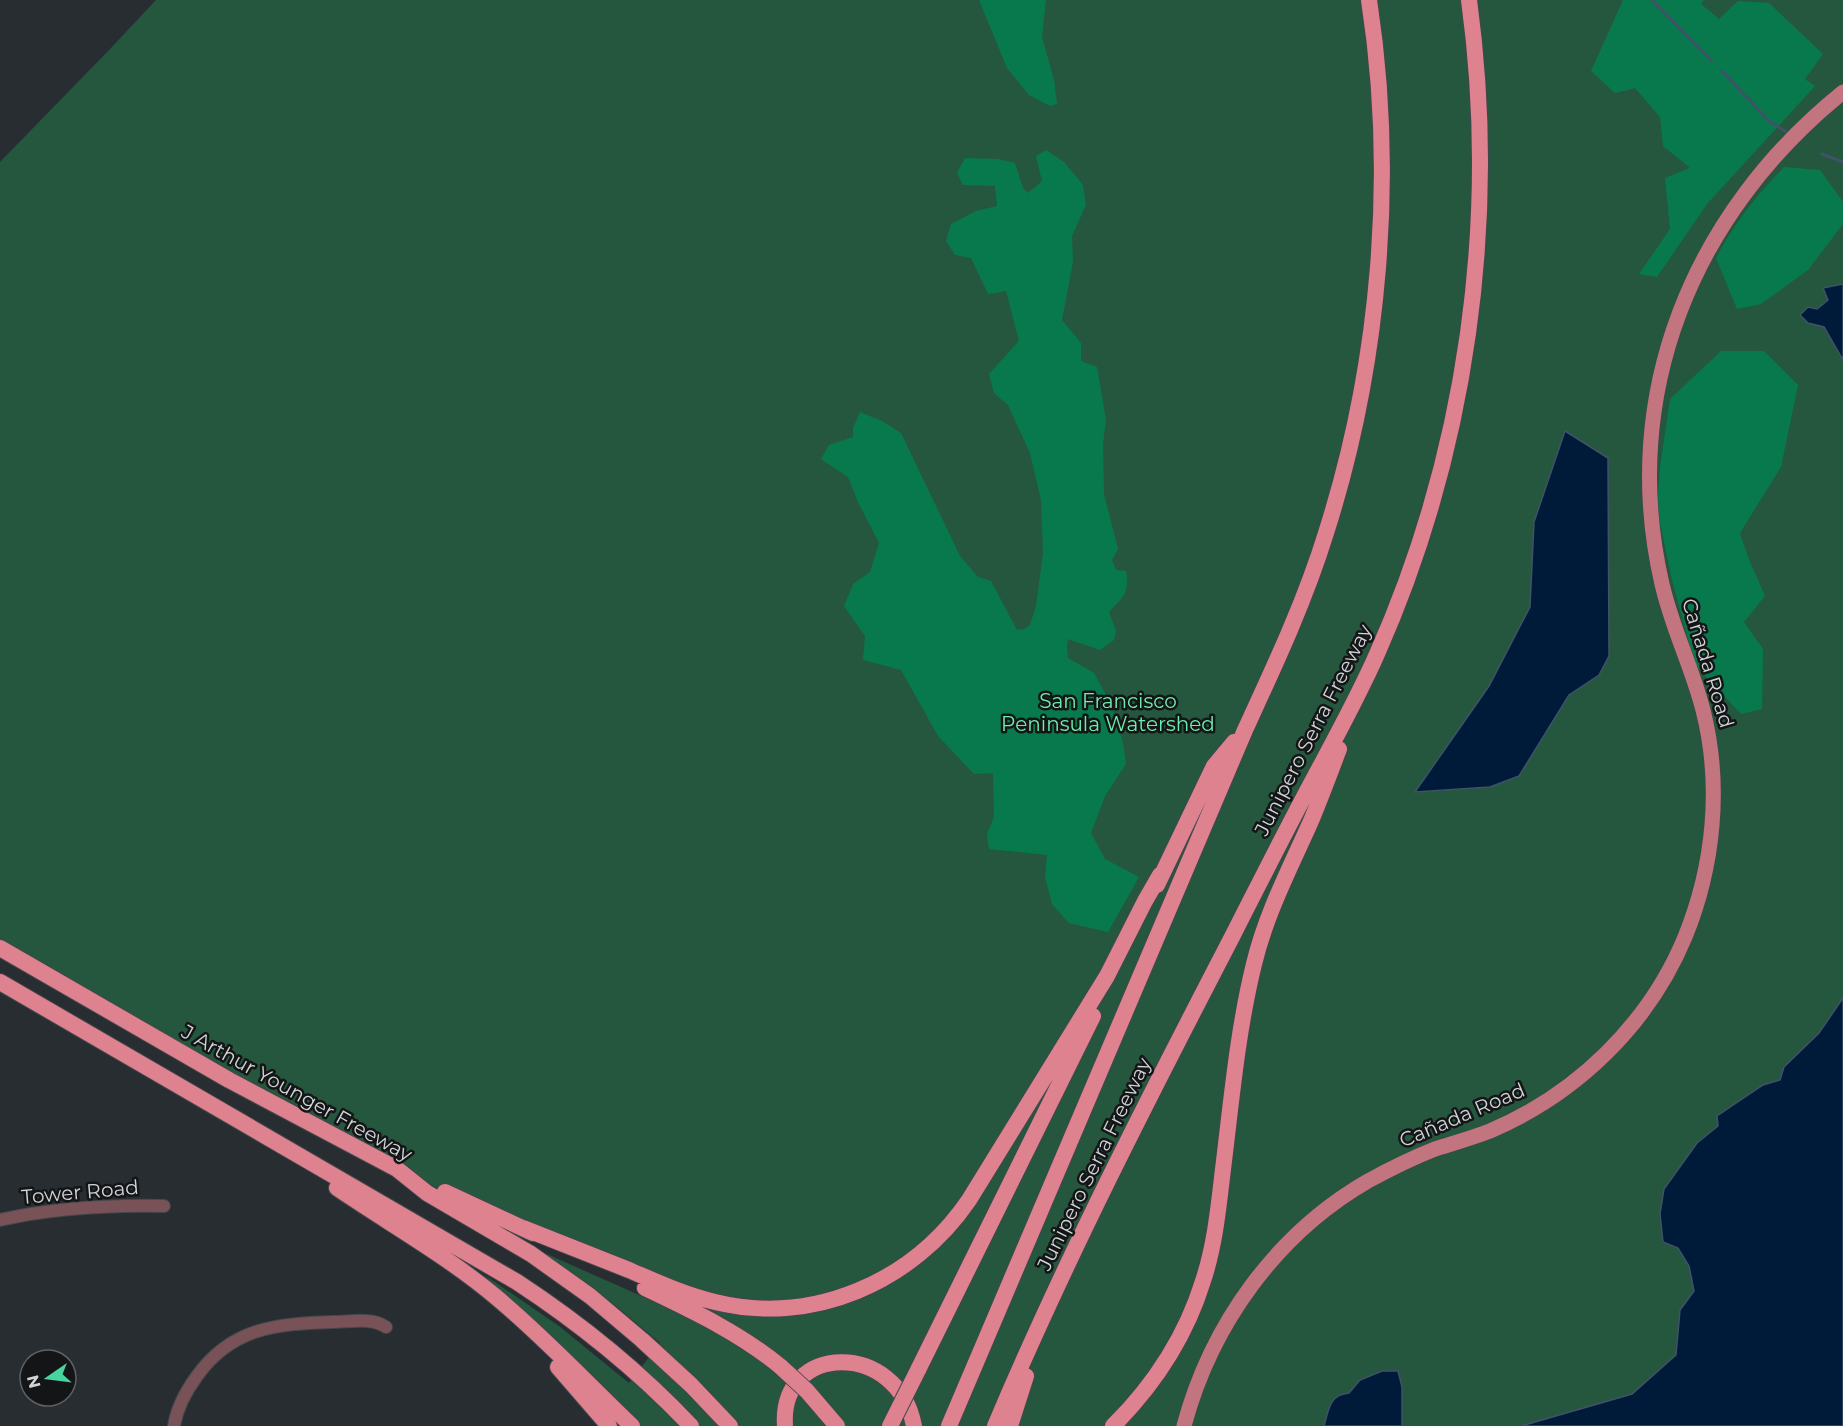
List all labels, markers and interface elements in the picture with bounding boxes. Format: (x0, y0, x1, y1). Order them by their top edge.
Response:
street label: Cañada Road (1677, 595, 1739, 731)
street label: Junipero Serra Freeway (1249, 620, 1377, 840)
park label: San Francisco Peninsula Watershed (1001, 689, 1215, 736)
street label: J Arthur Younger Freeway (177, 1019, 417, 1167)
street label: Junipero Serra Freeway (1032, 1054, 1156, 1275)
street label: Cañada Road (1396, 1078, 1528, 1152)
street label: Tower Road (20, 1175, 140, 1209)
north arrow (18, 1348, 78, 1408)
text: N (23, 1373, 45, 1390)

